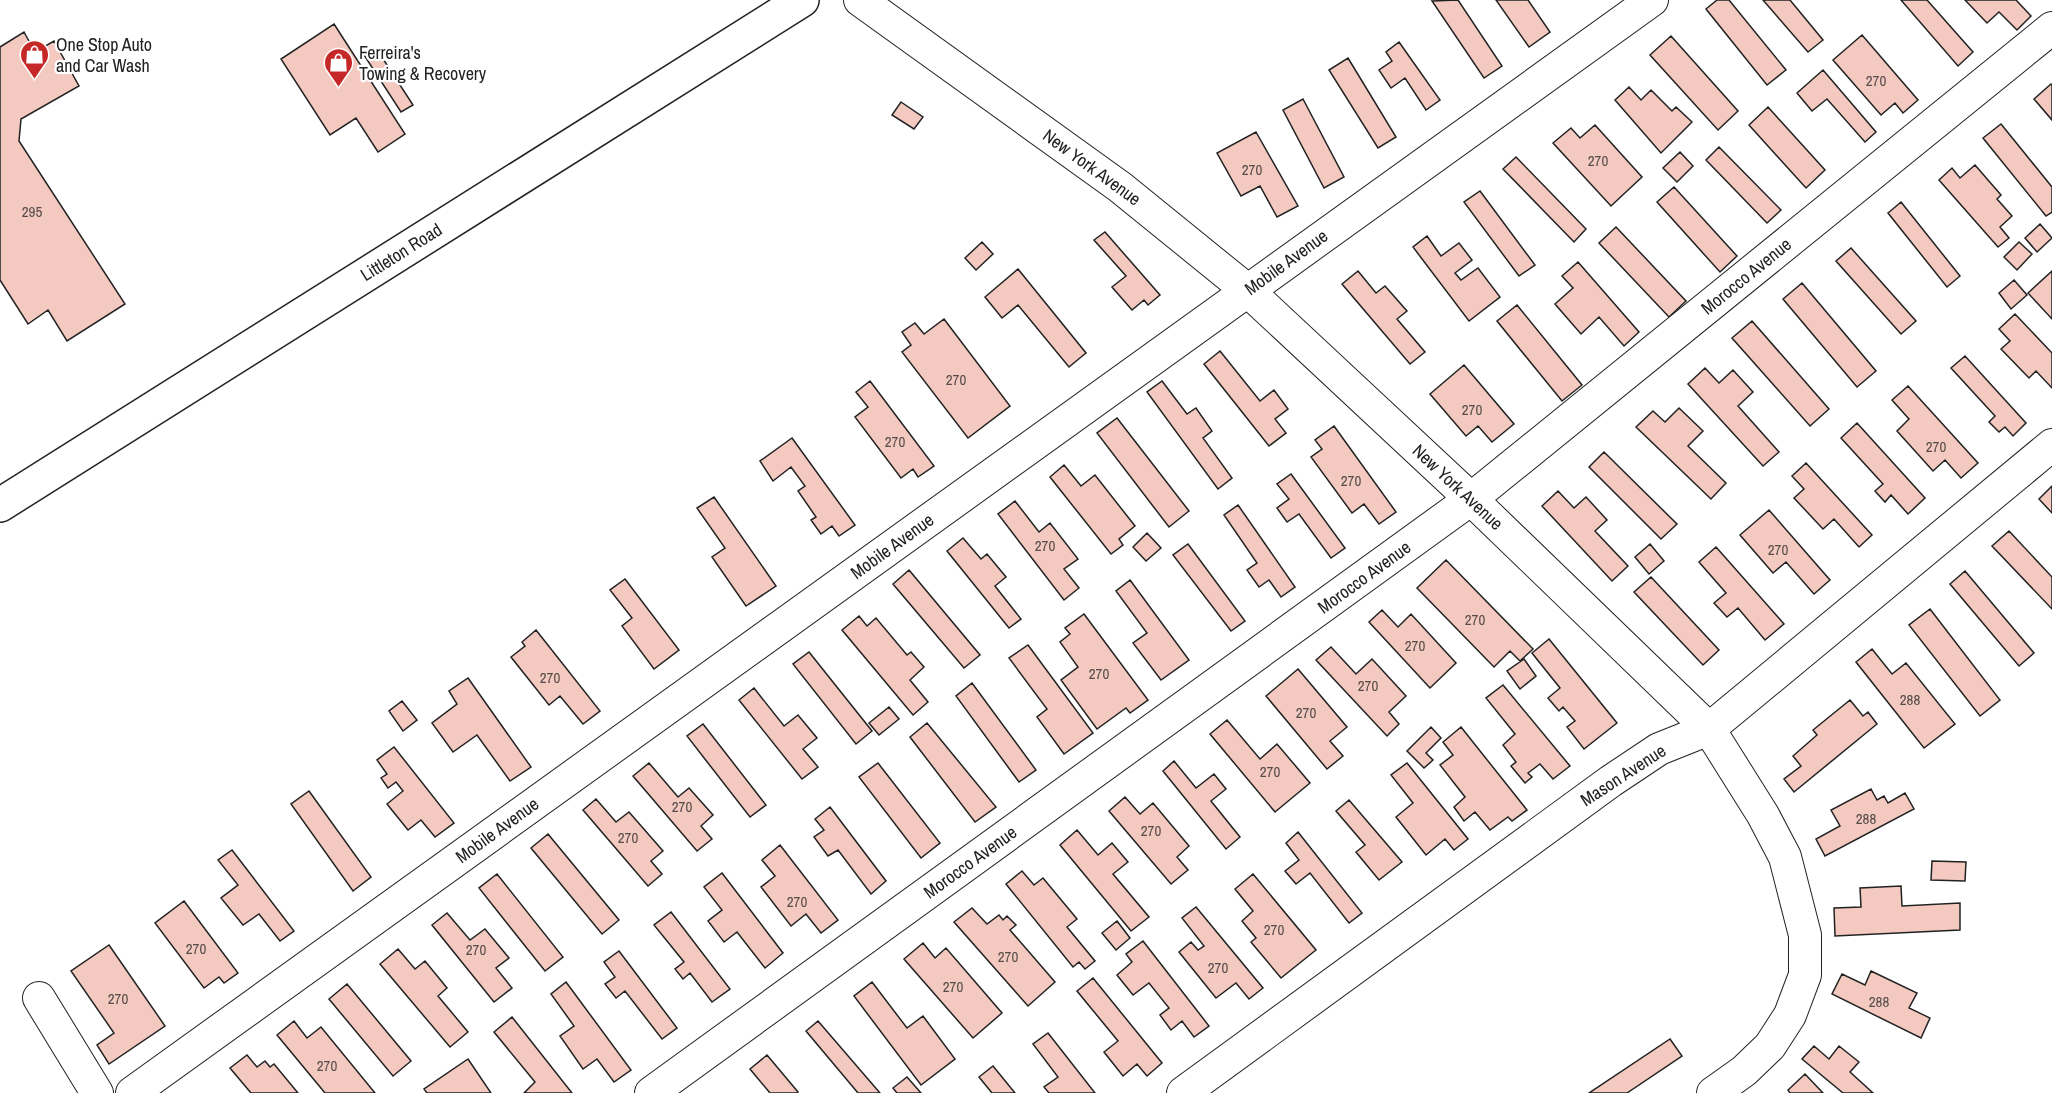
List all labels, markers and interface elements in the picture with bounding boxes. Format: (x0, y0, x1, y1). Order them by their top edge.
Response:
place label: One Stop Auto and Car Wash (56, 32, 152, 78)
shop icon: One Stop Auto and Car Wash (19, 38, 51, 80)
place label: Ferreira's Towing & Recovery (359, 40, 487, 86)
shop icon: Ferreira's Towing & Recovery (322, 46, 354, 88)
house number: 270 (1866, 70, 1886, 91)
street label: New York Avenue (1038, 123, 1146, 211)
house number: 270 (1588, 150, 1608, 171)
house number: 270 (1242, 159, 1262, 180)
house number: 295 (22, 201, 42, 222)
street label: Littleton Road (355, 217, 447, 287)
street label: Mobile Avenue (1239, 223, 1333, 301)
street label: Morocco Avenue (1696, 232, 1796, 320)
house number: 270 (946, 369, 966, 390)
house number: 270 (1462, 399, 1482, 420)
house number: 270 (885, 431, 905, 452)
house number: 270 (1926, 436, 1946, 457)
street label: New York Avenue (1407, 438, 1509, 536)
house number: 270 (1341, 470, 1361, 491)
street label: Mobile Avenue (845, 507, 939, 585)
house number: 270 (1035, 535, 1055, 556)
street label: Morocco Avenue (1312, 535, 1416, 619)
house number: 270 (1768, 539, 1788, 560)
house number: 270 (1465, 609, 1485, 630)
house number: 270 (1405, 635, 1425, 656)
house number: 270 (1089, 663, 1109, 684)
house number: 270 (540, 667, 560, 688)
house number: 270 (1358, 675, 1378, 696)
house number: 288 (1900, 689, 1920, 710)
house number: 270 (1296, 702, 1316, 723)
street label: Mason Avenue (1575, 738, 1671, 812)
house number: 270 (1260, 761, 1280, 782)
street label: Mobile Avenue (450, 791, 544, 869)
house number: 270 (672, 796, 692, 817)
house number: 288 (1856, 808, 1876, 829)
street label: Morocco Avenue (918, 820, 1022, 904)
house number: 270 (1141, 820, 1161, 841)
house number: 270 (618, 827, 638, 848)
house number: 270 (787, 891, 807, 912)
house number: 270 (1264, 919, 1284, 940)
house number: 270 (186, 938, 206, 959)
house number: 270 (466, 939, 486, 960)
house number: 270 (998, 946, 1018, 967)
house number: 270 (1208, 957, 1228, 978)
house number: 270 (943, 976, 963, 997)
house number: 270 (108, 988, 128, 1009)
house number: 288 (1869, 991, 1889, 1012)
house number: 270 (317, 1055, 337, 1076)

